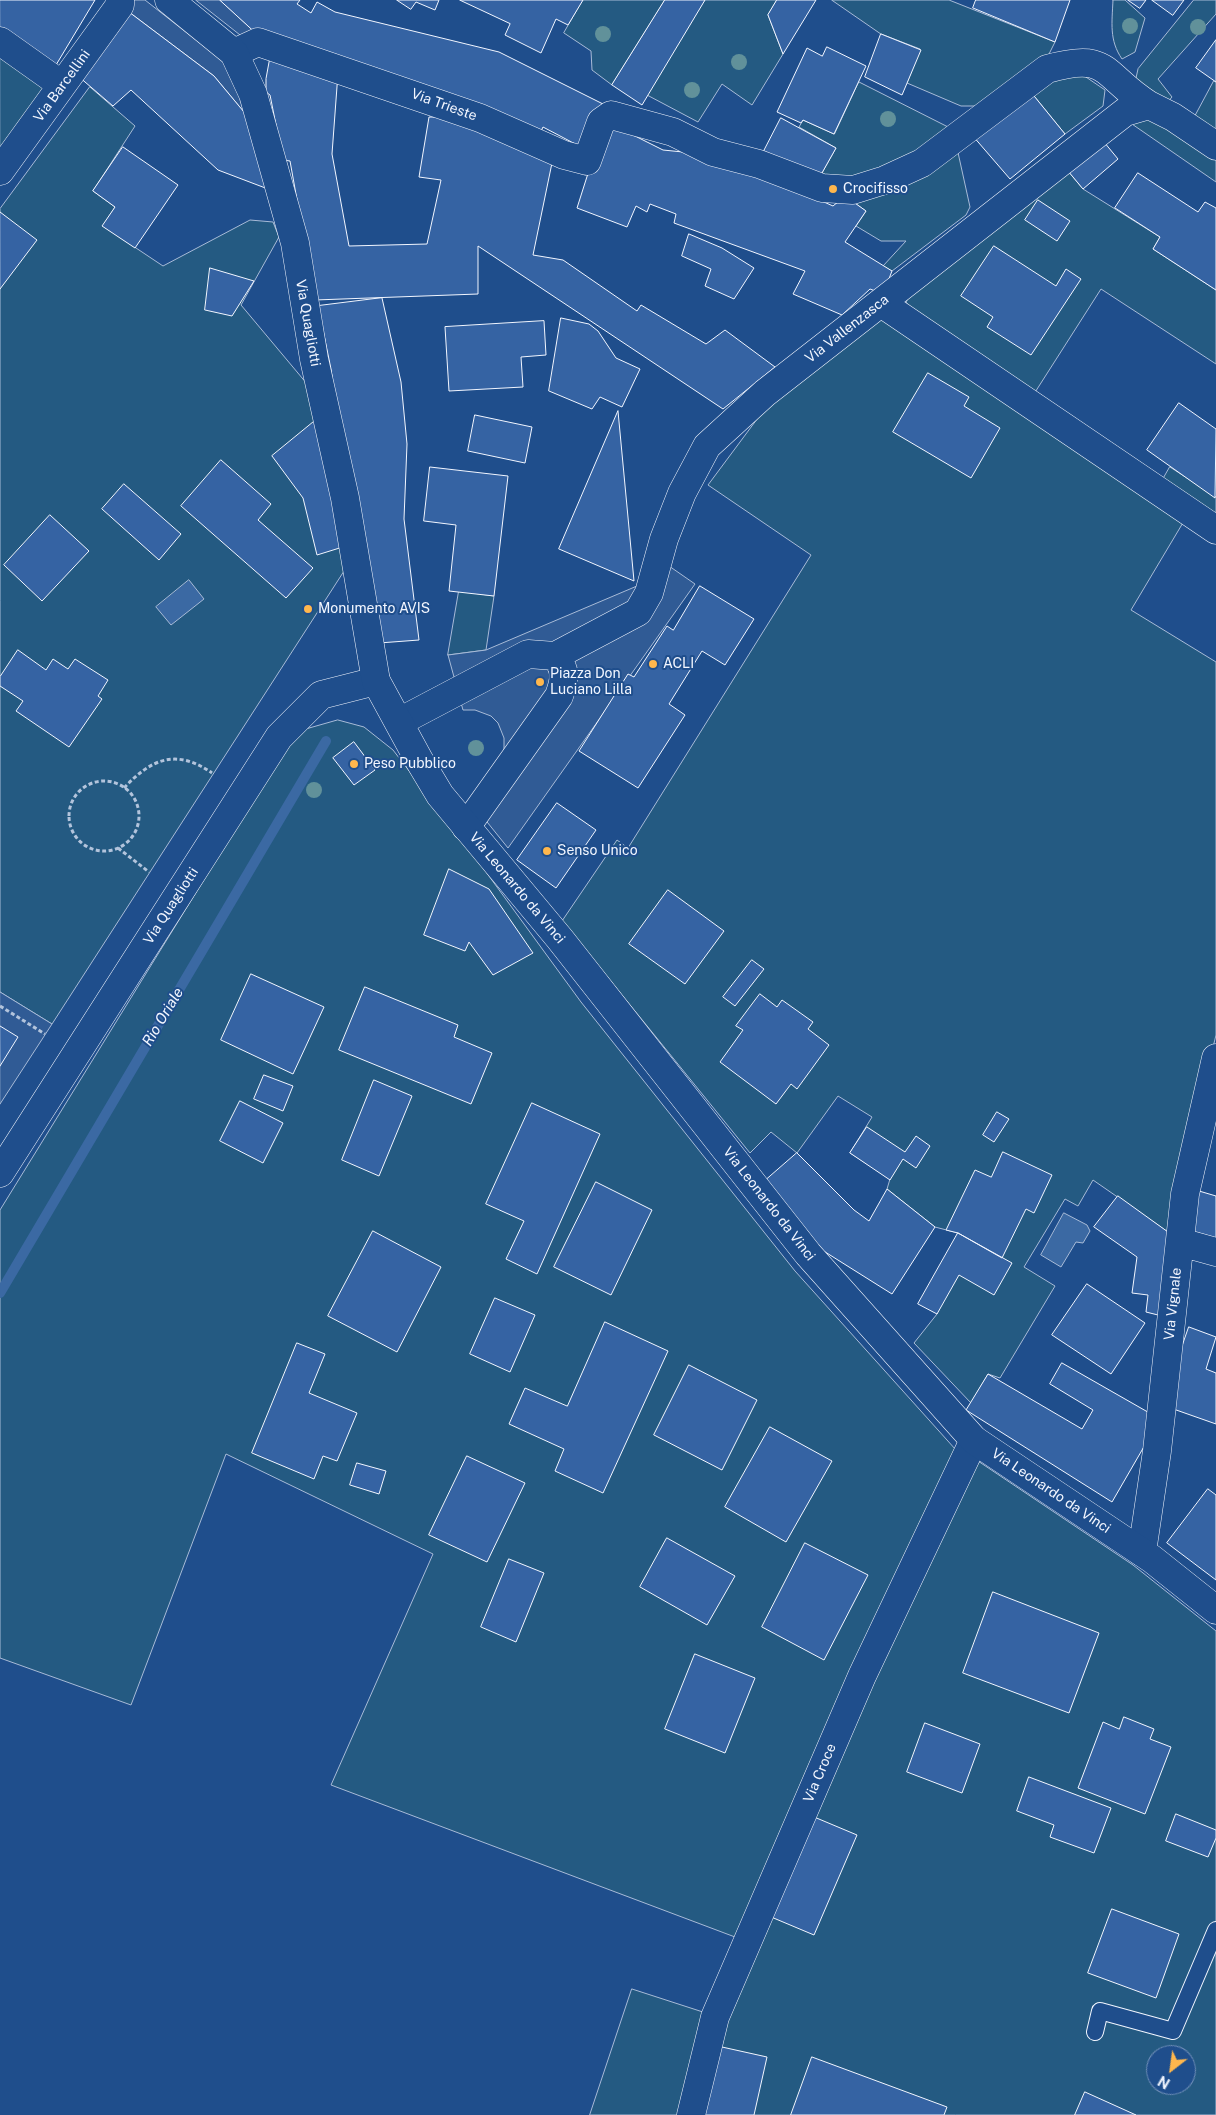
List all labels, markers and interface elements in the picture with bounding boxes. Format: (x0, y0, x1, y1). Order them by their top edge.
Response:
street label: Via Barcellini (30, 47, 94, 125)
street label: Via Trieste (409, 85, 479, 125)
place label: Crocifisso (843, 181, 908, 197)
marker: Crocifisso (827, 183, 839, 195)
street label: Via Quagliotti (292, 278, 324, 368)
street label: Via Vallenzasca (802, 291, 892, 367)
place label: Monumento AVIS (318, 601, 430, 617)
marker: Monumento AVIS (302, 603, 314, 615)
place label: ACLI (663, 656, 694, 672)
marker: ACLI (647, 658, 659, 670)
place label: Piazza Don Luciano Lilla (550, 666, 632, 699)
marker: Piazza Don Luciano Lilla (534, 676, 546, 688)
place label: Peso Pubblico (364, 756, 456, 772)
marker: Peso Pubblico (348, 758, 360, 770)
street label: Via Leonardo da Vinci (466, 829, 568, 947)
place label: Senso Unico (557, 843, 638, 859)
marker: Senso Unico (541, 845, 553, 857)
street label: Via Quagliotti (140, 865, 202, 947)
water label: Rio Oriale (138, 984, 188, 1050)
street label: Via Leonardo da Vinci (719, 1144, 819, 1264)
street label: Via Vignale (1161, 1267, 1185, 1341)
street label: Via Leonardo da Vinci (988, 1445, 1114, 1537)
street label: Via Croce (800, 1741, 840, 1805)
north arrow (1146, 2045, 1196, 2095)
text: N (1155, 2072, 1173, 2092)

